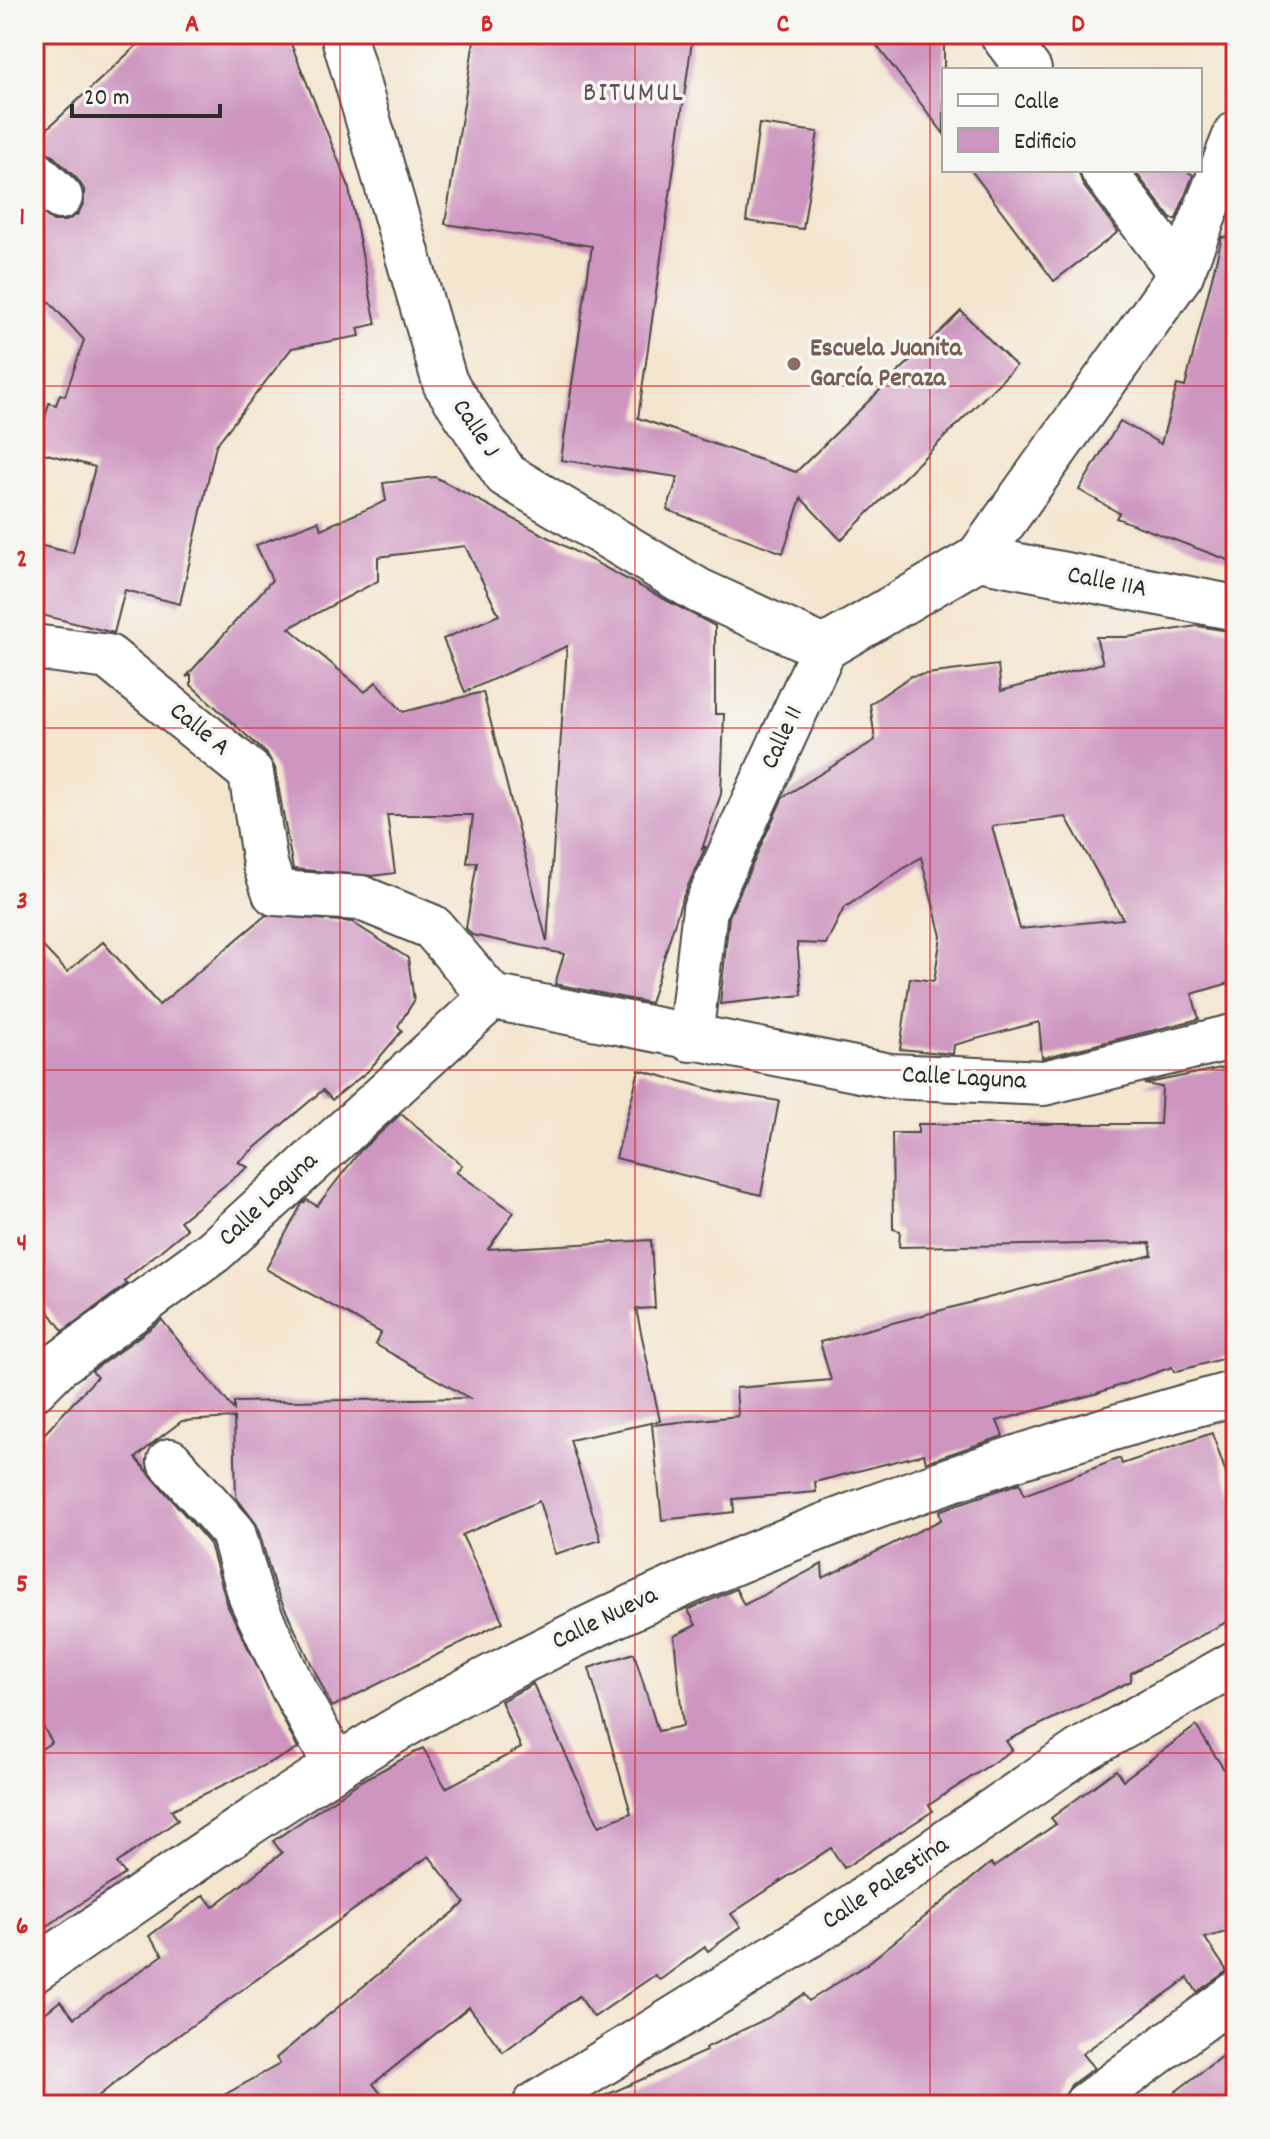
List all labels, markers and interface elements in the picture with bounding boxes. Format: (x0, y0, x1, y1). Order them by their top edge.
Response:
text: A (185, 7, 199, 44)
text: B (481, 7, 493, 44)
text: C (777, 7, 790, 44)
text: D (1071, 7, 1085, 44)
scale bar (72, 68, 220, 118)
legend (942, 68, 1202, 172)
district label: BITUMUL (583, 75, 685, 115)
text: 20 m (84, 82, 130, 116)
text: Calle (1014, 86, 1059, 120)
text: Edificio (1014, 126, 1076, 160)
text: 1 (19, 200, 25, 237)
place label: Escuela Juanita García Peraza (810, 331, 962, 398)
marker: Escuela Juanita García Peraza (785, 355, 803, 373)
street label: Calle J (442, 392, 508, 466)
text: 2 (16, 542, 28, 579)
street label: Calle 11A (1064, 557, 1150, 609)
street label: Calle A (161, 694, 237, 766)
street label: Calle 11 (752, 700, 814, 776)
text: 3 (16, 884, 28, 921)
street label: Calle Laguna (901, 1057, 1028, 1101)
street label: Calle Laguna (211, 1143, 328, 1256)
text: 4 (17, 1226, 27, 1263)
text: 5 (16, 1567, 28, 1604)
street label: Calle Nueva (546, 1577, 665, 1660)
street label: Calle Palestina (815, 1827, 958, 1940)
text: 6 (16, 1909, 28, 1946)

